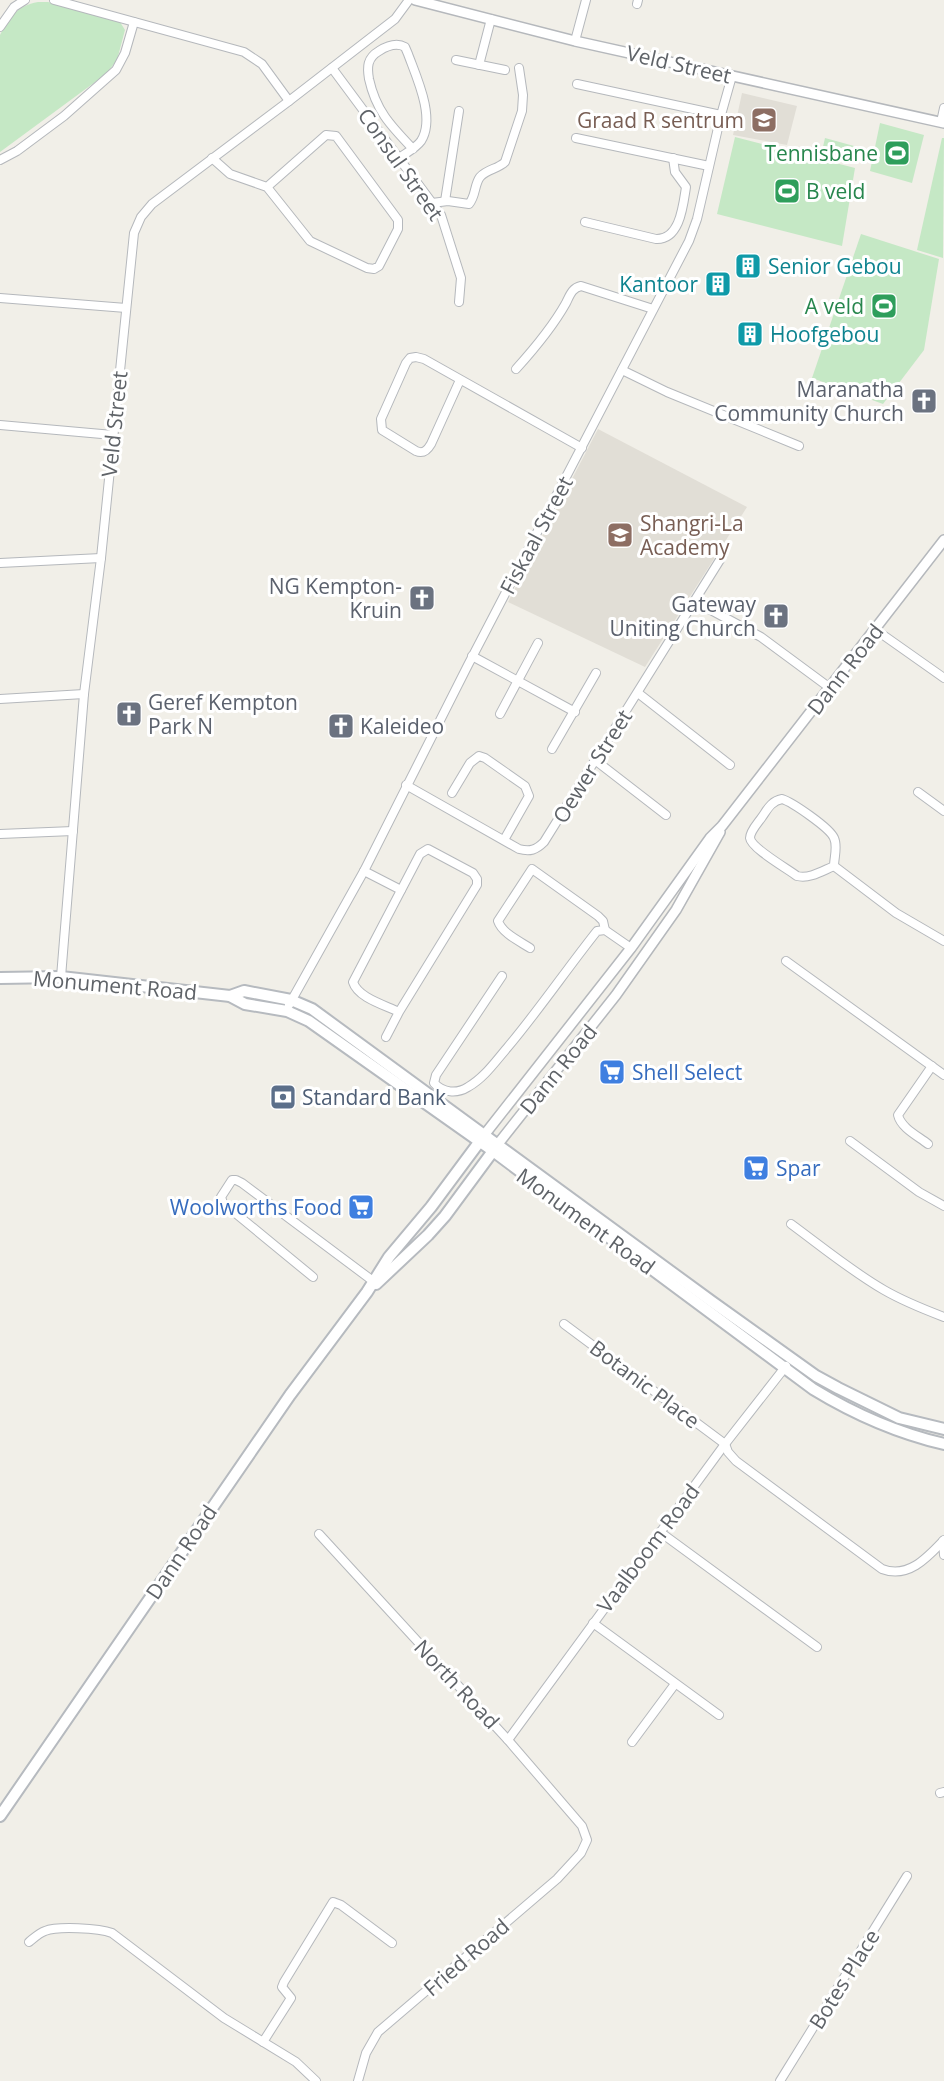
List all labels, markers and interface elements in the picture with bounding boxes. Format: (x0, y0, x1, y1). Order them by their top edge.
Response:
street label: Veld Street (624, 38, 734, 90)
street label: Consul Street (352, 102, 450, 226)
school or university icon: Graad R sentrum (749, 105, 779, 135)
place label: Graad R sentrum (577, 106, 744, 134)
sports icon: Tennisbane (882, 138, 912, 168)
place label: Tennisbane (764, 139, 878, 167)
sports icon: B veld (772, 176, 802, 206)
place label: B veld (806, 177, 865, 205)
building icon: Senior Gebou (733, 251, 763, 281)
place label: Senior Gebou (768, 252, 902, 280)
building icon: Kantoor (703, 269, 733, 299)
place label: Kantoor (619, 270, 698, 298)
sports icon: A veld (869, 291, 899, 321)
place label: A veld (805, 292, 864, 320)
building icon: Hoofgebou (735, 319, 765, 349)
place label: Hoofgebou (770, 320, 879, 348)
street label: Veld Street (95, 370, 133, 478)
place label: Maranatha Community Church (714, 375, 904, 427)
church icon: Maranatha Community Church (909, 386, 939, 416)
street label: Fiskaal Street (493, 471, 579, 599)
place label: Shangri-La Academy (640, 509, 744, 561)
school or university icon: Shangri-La Academy (605, 520, 635, 550)
place label: NG Kempton- Kruin (269, 572, 402, 624)
church icon: NG Kempton- Kruin (407, 583, 437, 613)
place label: Gateway Uniting Church (609, 590, 756, 642)
church icon: Gateway Uniting Church (761, 601, 791, 631)
street label: Dann Road (801, 618, 889, 720)
place label: Geref Kempton Park N (148, 688, 298, 740)
church icon: Geref Kempton Park N (114, 699, 144, 729)
street label: Oewer Street (546, 704, 638, 828)
church icon: Kaleideo (326, 711, 356, 741)
place label: Kaleideo (360, 712, 444, 740)
street label: Monument Road (32, 964, 198, 1006)
street label: Dann Road (513, 1018, 603, 1120)
supermarket icon: Shell Select (597, 1057, 627, 1087)
place label: Shell Select (632, 1058, 742, 1086)
bank icon: Standard Bank (268, 1082, 298, 1112)
place label: Standard Bank (302, 1083, 446, 1111)
supermarket icon: Spar (741, 1153, 771, 1183)
place label: Spar (776, 1154, 821, 1182)
street label: Monument Road (511, 1161, 661, 1281)
supermarket icon: Woolworths Food (346, 1192, 376, 1222)
place label: Woolworths Food (170, 1193, 342, 1221)
street label: Botanic Place (584, 1334, 706, 1434)
street label: Vaalboom Road (590, 1478, 706, 1618)
street label: Dann Road (139, 1499, 223, 1605)
street label: North Road (408, 1633, 506, 1735)
street label: Fried Road (417, 1912, 515, 2002)
street label: Botes Place (802, 1924, 886, 2034)

